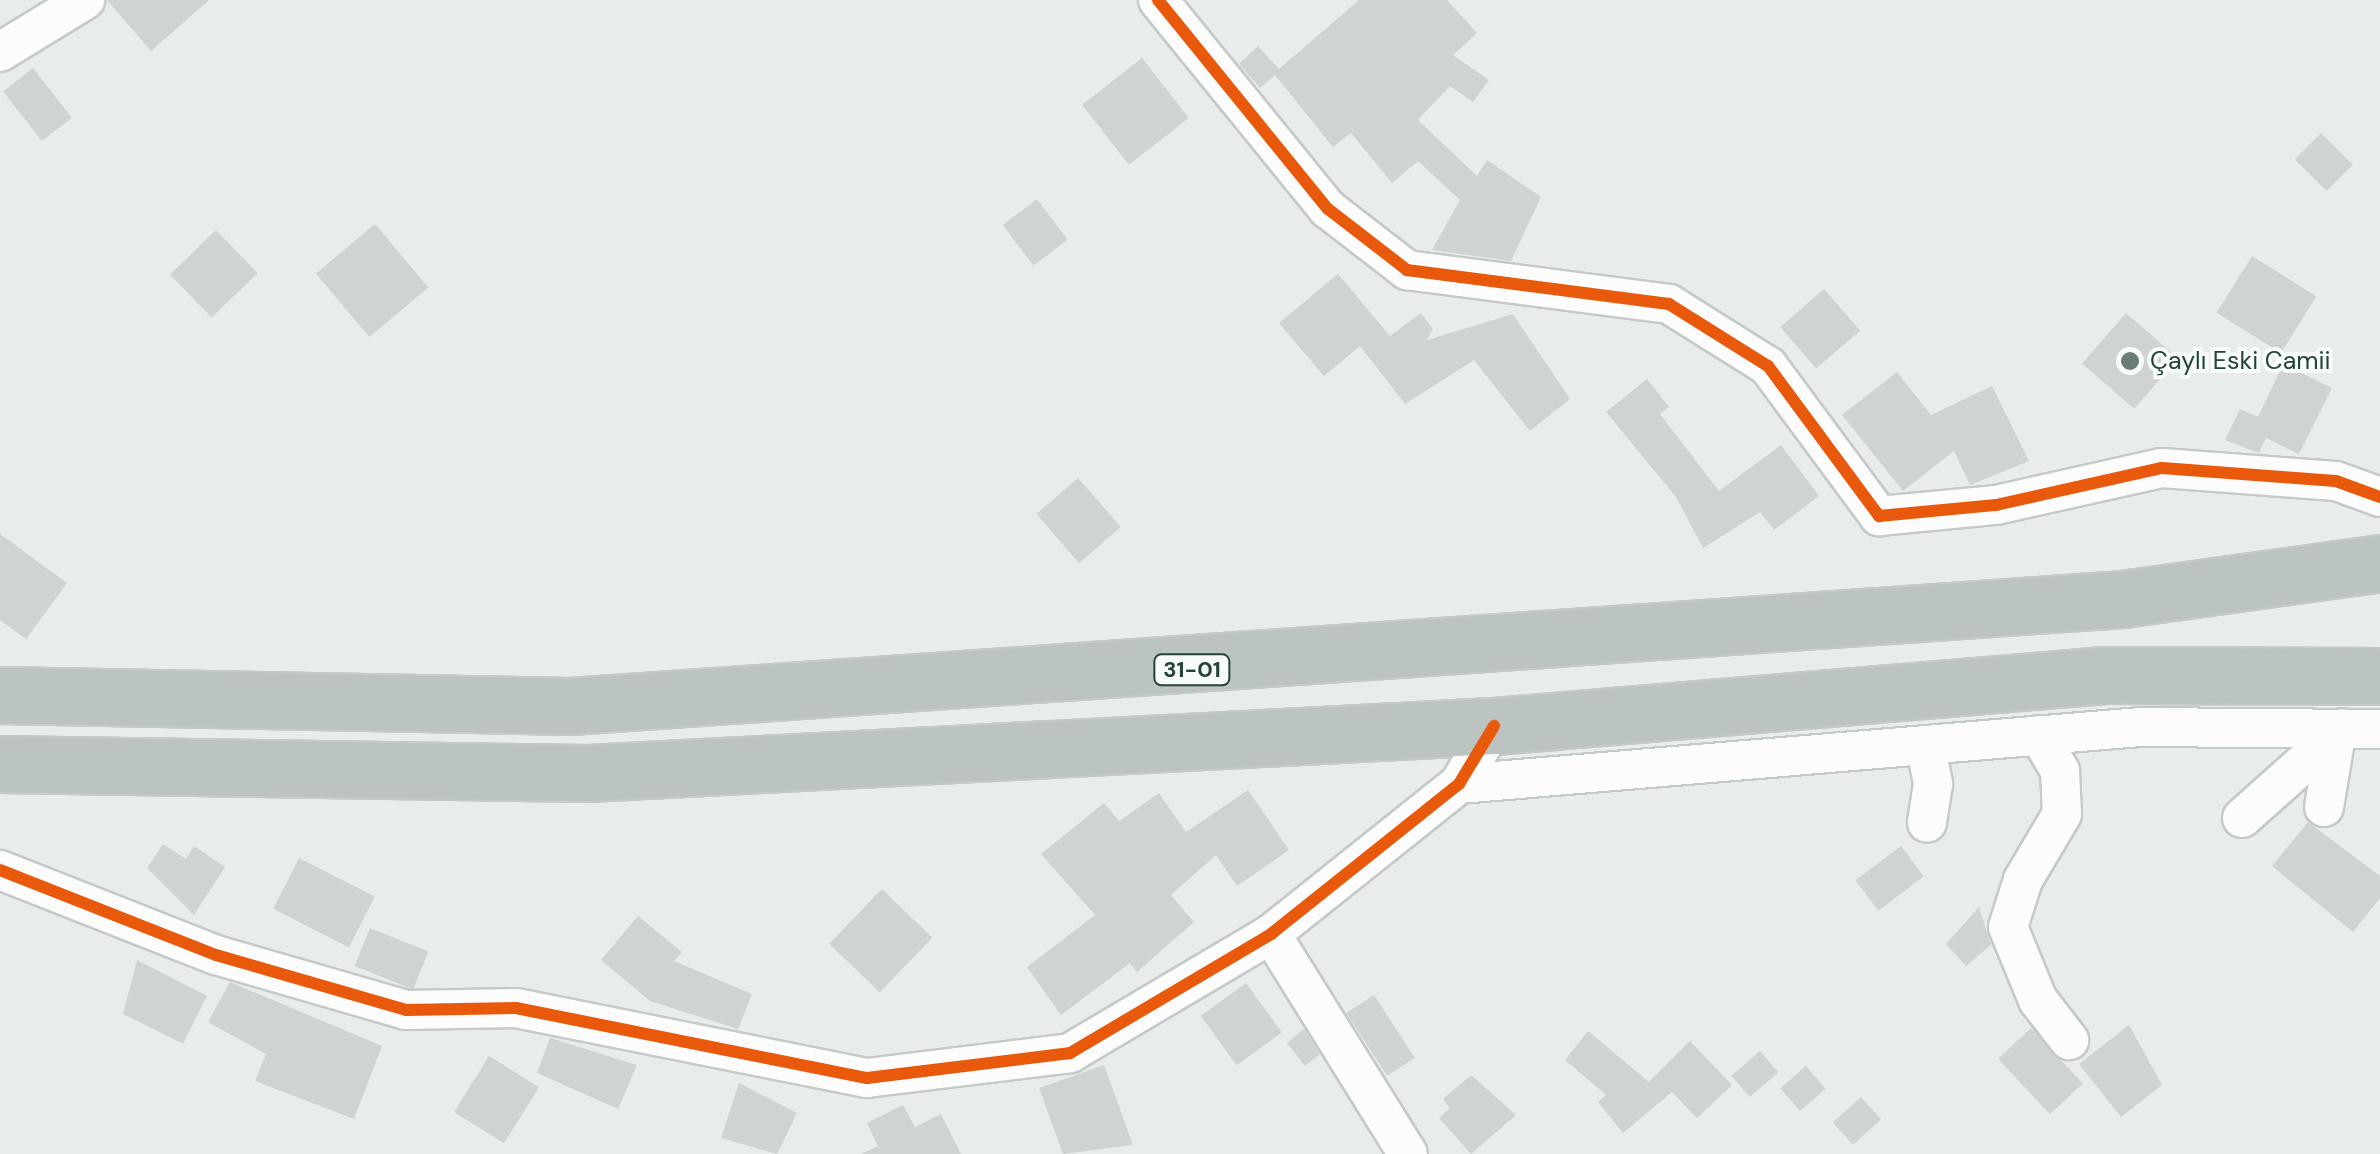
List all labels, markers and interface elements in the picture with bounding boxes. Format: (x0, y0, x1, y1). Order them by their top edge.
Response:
place label: Çaylı Eski Camii (2150, 346, 2331, 376)
marker: Çaylı Eski Camii (2119, 350, 2141, 372)
road number: 31-01 (1152, 653, 1232, 687)

